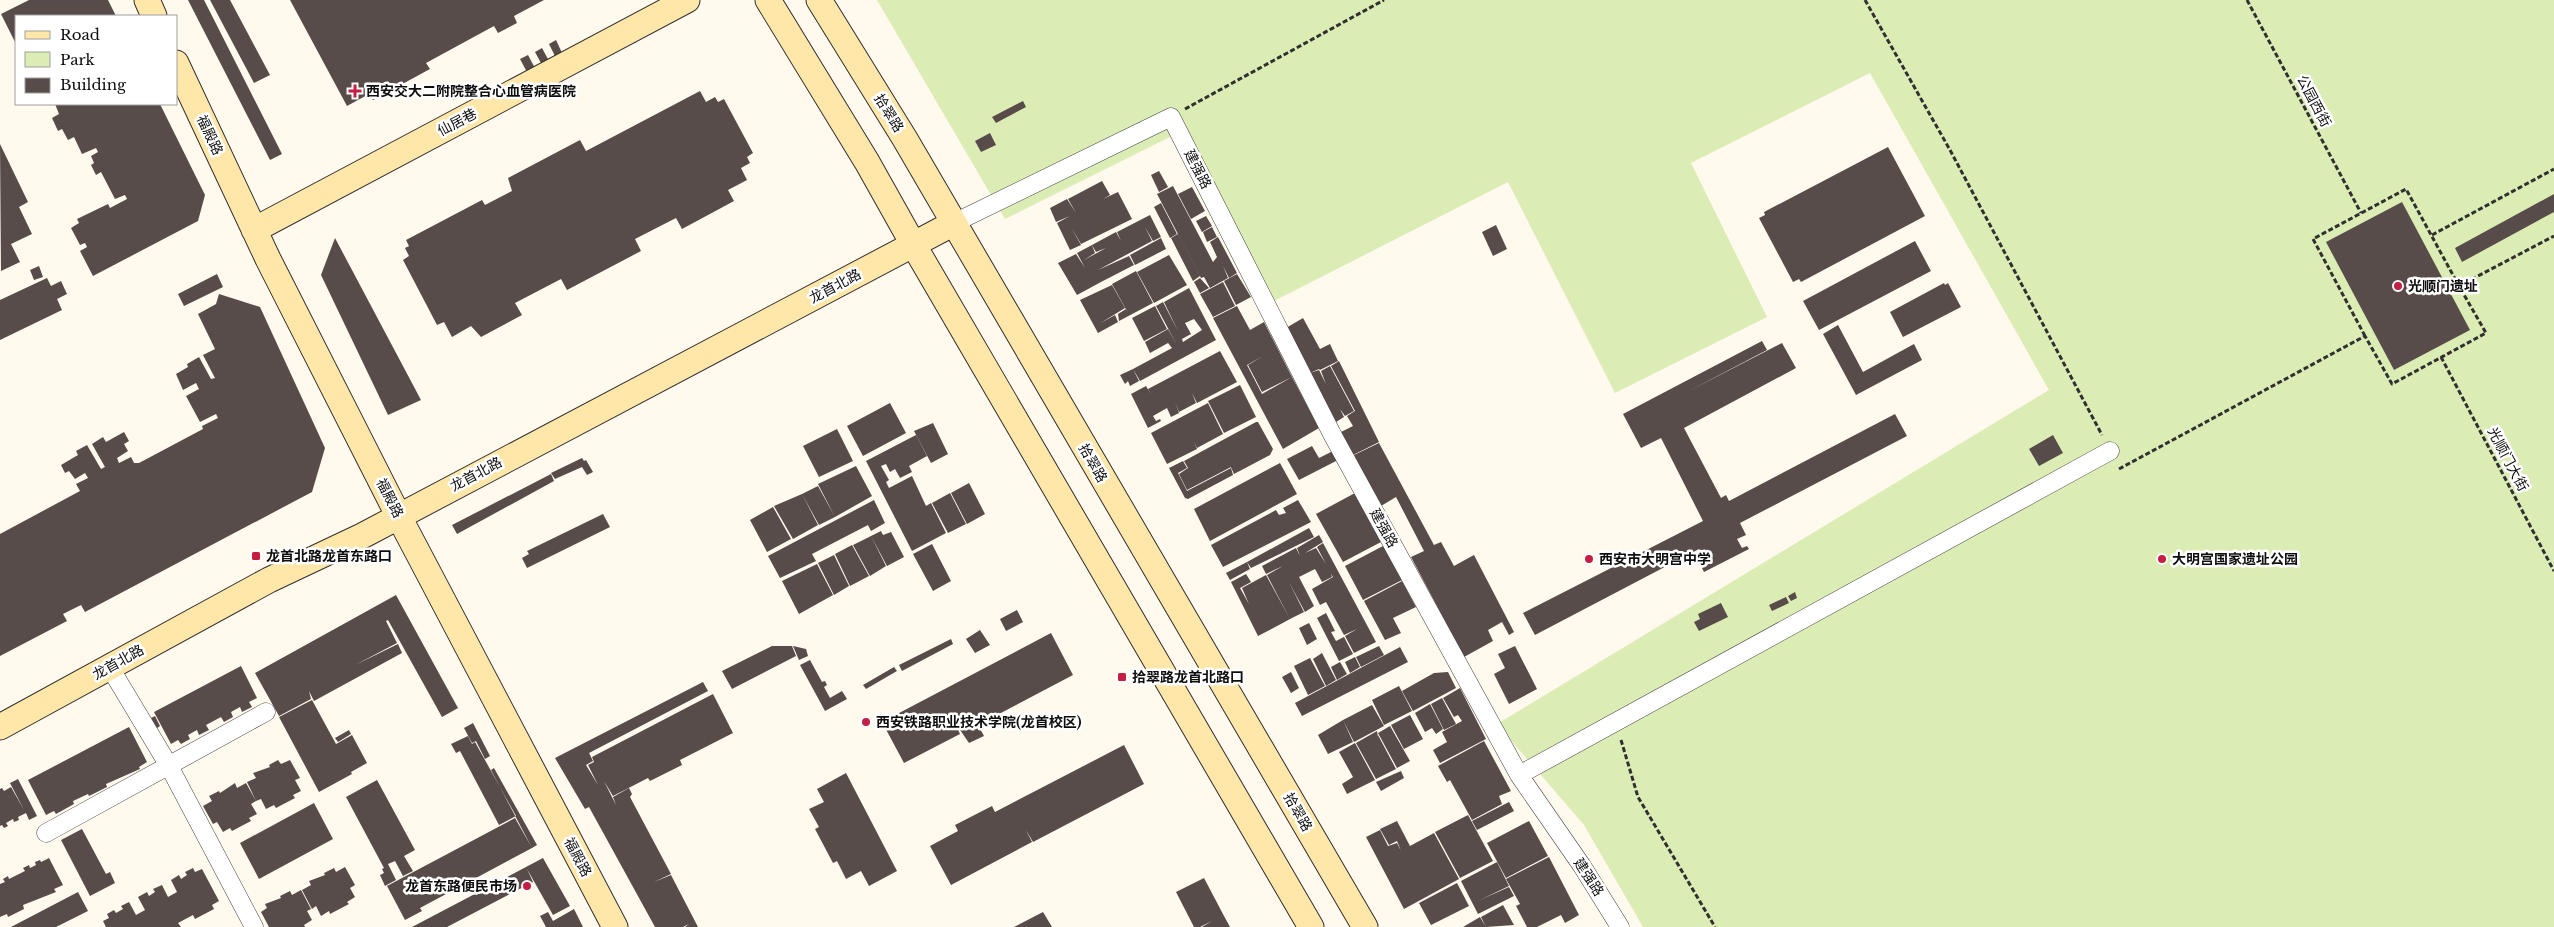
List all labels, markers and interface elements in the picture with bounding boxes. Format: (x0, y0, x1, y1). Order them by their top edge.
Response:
legend (15, 15, 178, 105)
text: Road (60, 25, 100, 44)
text: Park (60, 50, 96, 69)
street label: 公园西街 (2293, 72, 2335, 130)
text: Building (60, 75, 127, 94)
place label: 西安交大二附院整合心血管病医院 (366, 82, 576, 100)
marker: 西安交大二附院整合心血管病医院 (348, 84, 362, 98)
street label: 拾翠路 (870, 90, 908, 136)
street label: 仙居巷 (434, 104, 480, 140)
street label: 福殿路 (193, 112, 227, 158)
street label: 建强路 (1180, 146, 1216, 192)
street label: 龙首北路 (806, 265, 864, 307)
place label: 光顺门遗址 (2408, 277, 2478, 295)
marker: 光顺门遗址 (2392, 280, 2404, 292)
street label: 光顺门大街 (2484, 424, 2532, 494)
street label: 拾翠路 (1075, 440, 1111, 486)
street label: 龙首北路 (447, 453, 505, 495)
street label: 福殿路 (372, 475, 408, 521)
street label: 建强路 (1366, 505, 1402, 551)
place label: 龙首北路龙首东路口 (266, 547, 392, 565)
marker: 龙首北路龙首东路口 (250, 550, 262, 562)
place label: 西安市大明宫中学 (1599, 550, 1711, 568)
place label: 大明宫国家遗址公园 (2172, 550, 2298, 568)
marker: 西安市大明宫中学 (1583, 553, 1595, 565)
marker: 大明宫国家遗址公园 (2156, 553, 2168, 565)
street label: 龙首北路 (89, 641, 147, 683)
place label: 拾翠路龙首北路口 (1132, 668, 1244, 686)
marker: 拾翠路龙首北路口 (1116, 671, 1128, 683)
place label: 西安铁路职业技术学院(龙首校区) (876, 713, 1082, 731)
marker: 西安铁路职业技术学院(龙首校区) (860, 716, 872, 728)
street label: 拾翠路 (1280, 789, 1316, 835)
street label: 福殿路 (560, 834, 596, 880)
street label: 建强路 (1570, 854, 1608, 900)
place label: 龙首东路便民市场 (405, 877, 517, 895)
marker: 龙首东路便民市场 (521, 880, 533, 892)

